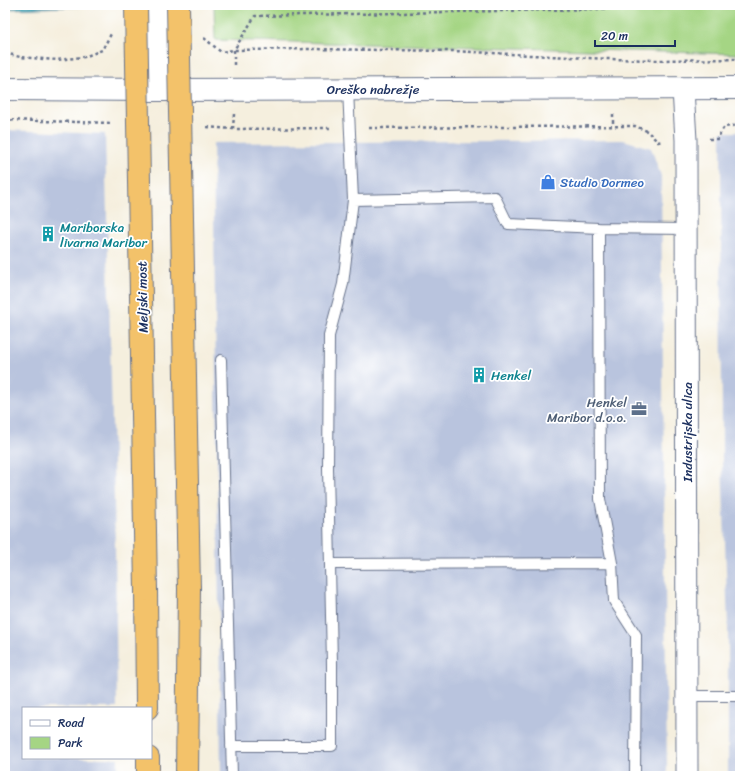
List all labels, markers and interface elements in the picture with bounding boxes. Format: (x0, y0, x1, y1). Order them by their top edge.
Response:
scale bar (595, 22, 675, 48)
text: 20 m (601, 25, 628, 47)
street label: Oreško nabrežje (327, 78, 420, 101)
place label: Studio Dormeo (560, 171, 644, 194)
shop icon: Studio Dormeo (539, 173, 557, 191)
place label: Mariborska livarna Maribor (60, 216, 148, 254)
building icon: Mariborska livarna Maribor (39, 225, 57, 243)
street label: Meljski most (130, 261, 155, 333)
place label: Henkel (491, 364, 531, 387)
building icon: Henkel (470, 366, 488, 384)
street label: Industrijska ulica (676, 382, 699, 483)
place label: Henkel Maribor d.o.o. (547, 391, 627, 429)
office icon: Henkel Maribor d.o.o. (630, 400, 648, 418)
legend (22, 707, 152, 759)
text: Road (58, 712, 85, 734)
text: Park (58, 732, 83, 754)

